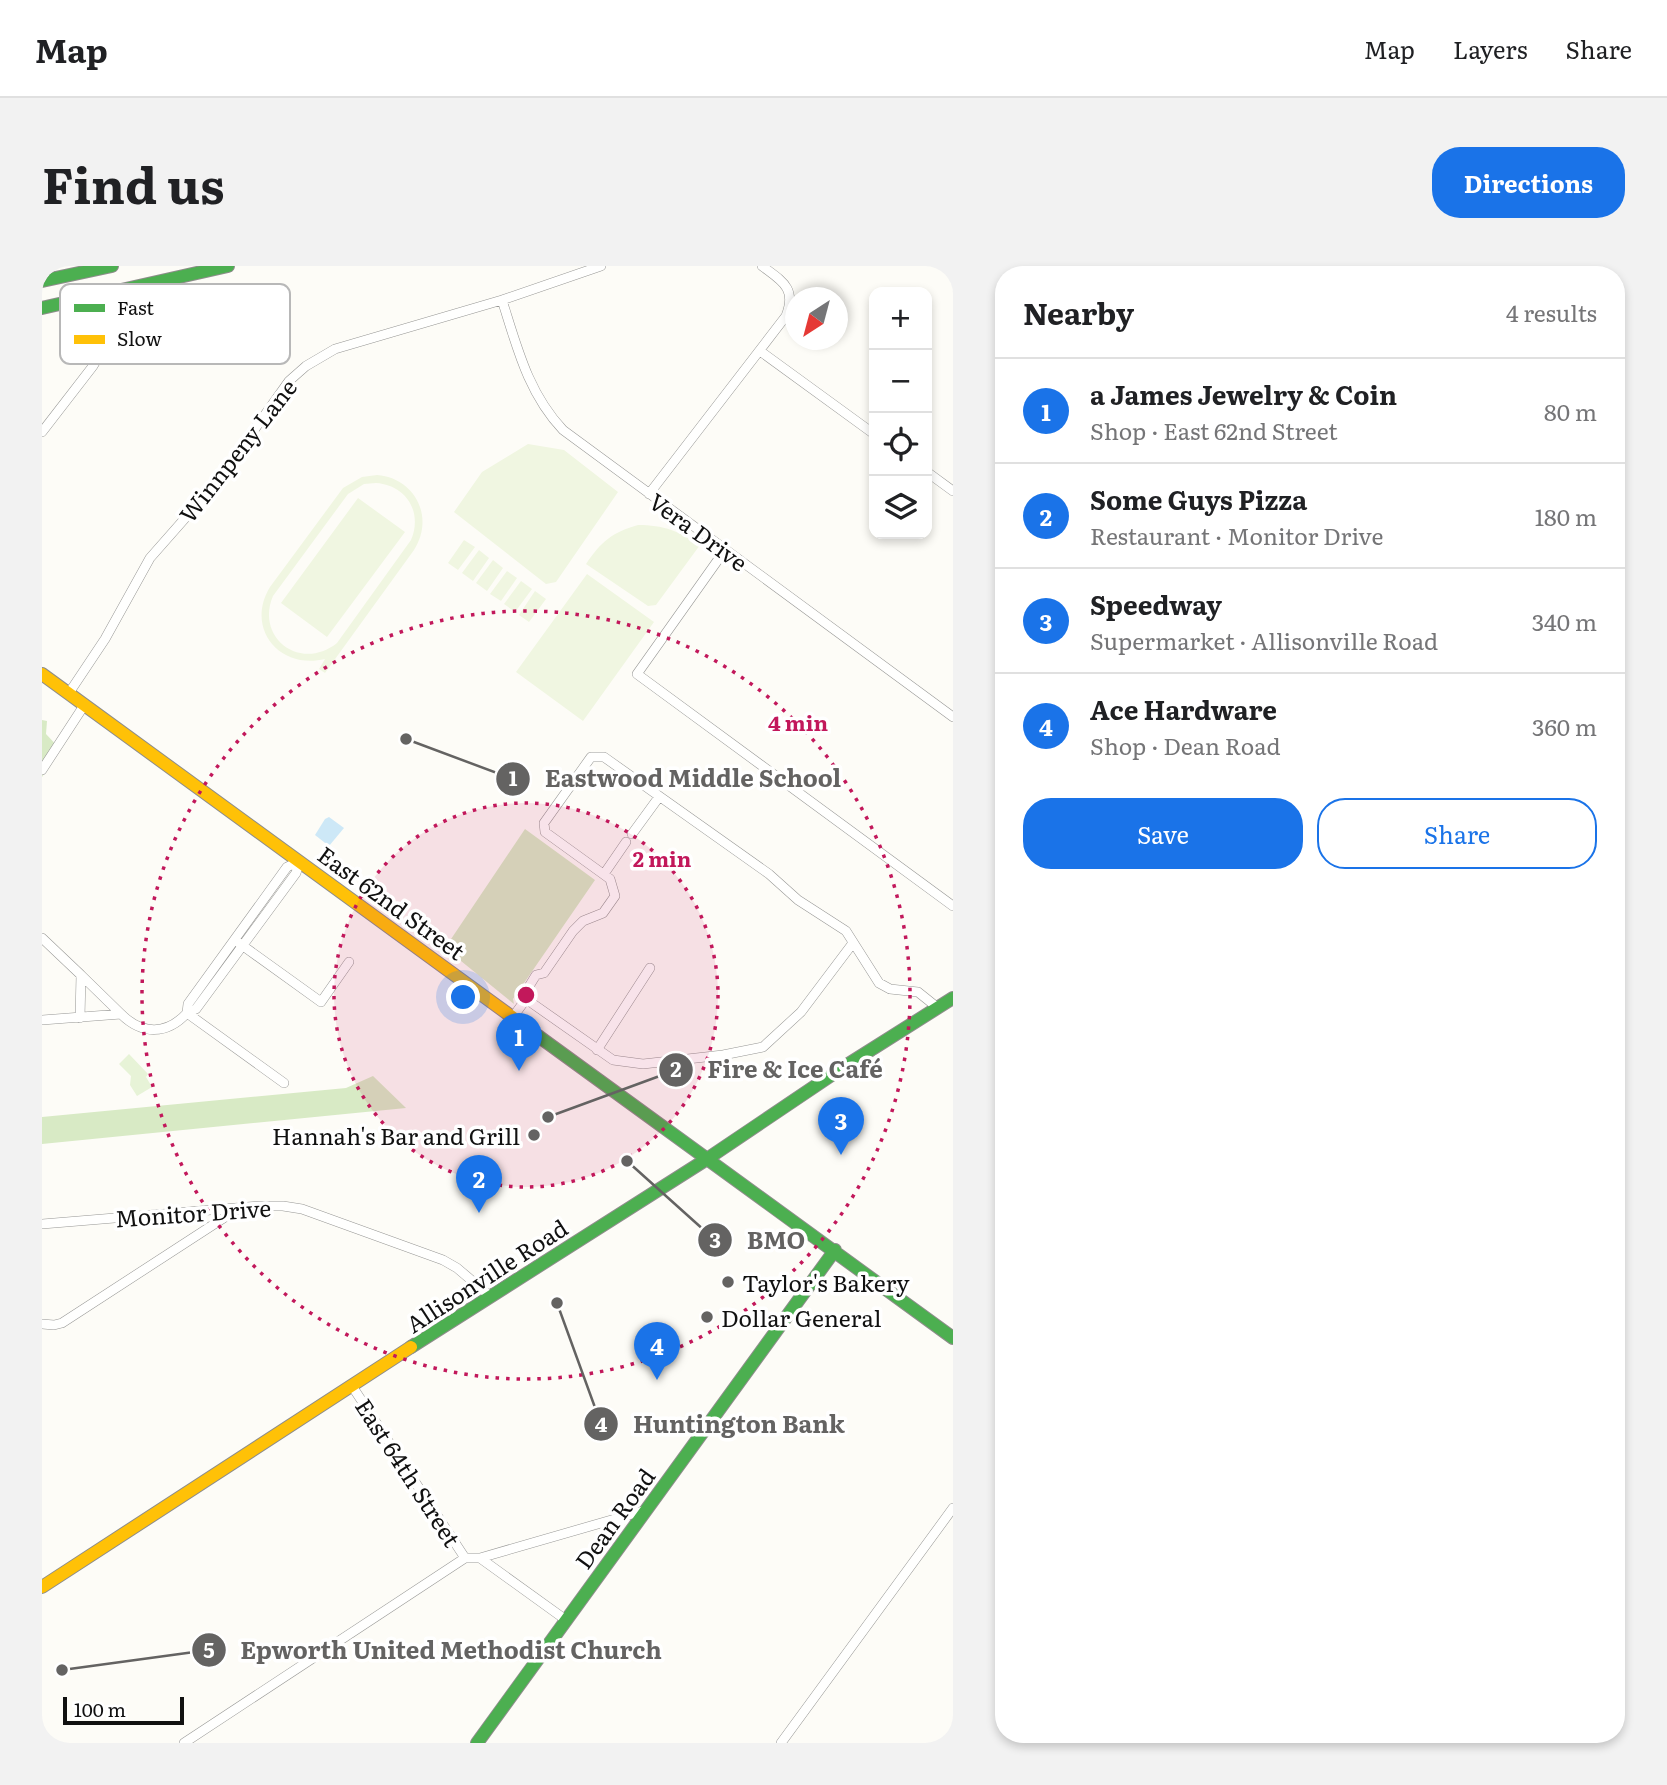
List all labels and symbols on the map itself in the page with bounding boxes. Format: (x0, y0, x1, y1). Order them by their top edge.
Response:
legend (60, 284, 290, 364)
north arrow (785, 287, 848, 350)
text: Fast (117, 293, 154, 321)
text: Slow (117, 324, 162, 352)
street label: Winnpeny Lane (170, 371, 304, 529)
street label: Vera Drive (643, 484, 755, 578)
text: 4 min (768, 706, 828, 737)
callout: Eastwood Middle School (496, 756, 855, 801)
text: Eastwood Middle School (545, 759, 842, 794)
text: 1 (509, 761, 518, 792)
street label: East 62nd Street (311, 837, 473, 967)
text: 2 min (633, 842, 692, 873)
your location (446, 980, 480, 1014)
centre of rings (514, 983, 538, 1007)
pin: 1 (496, 1013, 542, 1071)
callout: Fire & Ice Café (658, 1047, 897, 1092)
text: Fire & Ice Café (707, 1050, 883, 1085)
text: 2 (670, 1052, 682, 1083)
pin: 3 (818, 1097, 864, 1155)
place label: Hannah's Bar and Grill (272, 1118, 520, 1152)
marker: Hannah's Bar and Grill (526, 1127, 542, 1143)
pin: 2 (456, 1155, 502, 1213)
street label: Monitor Drive (114, 1190, 272, 1234)
street label: Allisonville Road (398, 1210, 574, 1340)
callout: BMO (698, 1218, 819, 1263)
text: BMO (747, 1221, 805, 1256)
text: 3 (709, 1223, 721, 1254)
place label: Taylor's Bakery (742, 1265, 910, 1299)
marker: Taylor's Bakery (720, 1274, 736, 1290)
place label: Dollar General (721, 1300, 882, 1334)
marker: Dollar General (699, 1309, 715, 1325)
pin: 4 (634, 1322, 680, 1380)
street label: East 64th Street (348, 1391, 470, 1553)
callout: Huntington Bank (584, 1402, 858, 1447)
text: Huntington Bank (633, 1405, 846, 1440)
text: 4 (595, 1407, 608, 1438)
street label: Dean Road (566, 1461, 662, 1575)
callout: Epworth United Methodist Church (192, 1628, 676, 1673)
text: Epworth United Methodist Church (240, 1631, 662, 1666)
text: 5 (203, 1633, 215, 1664)
scale bar (63, 1694, 184, 1726)

